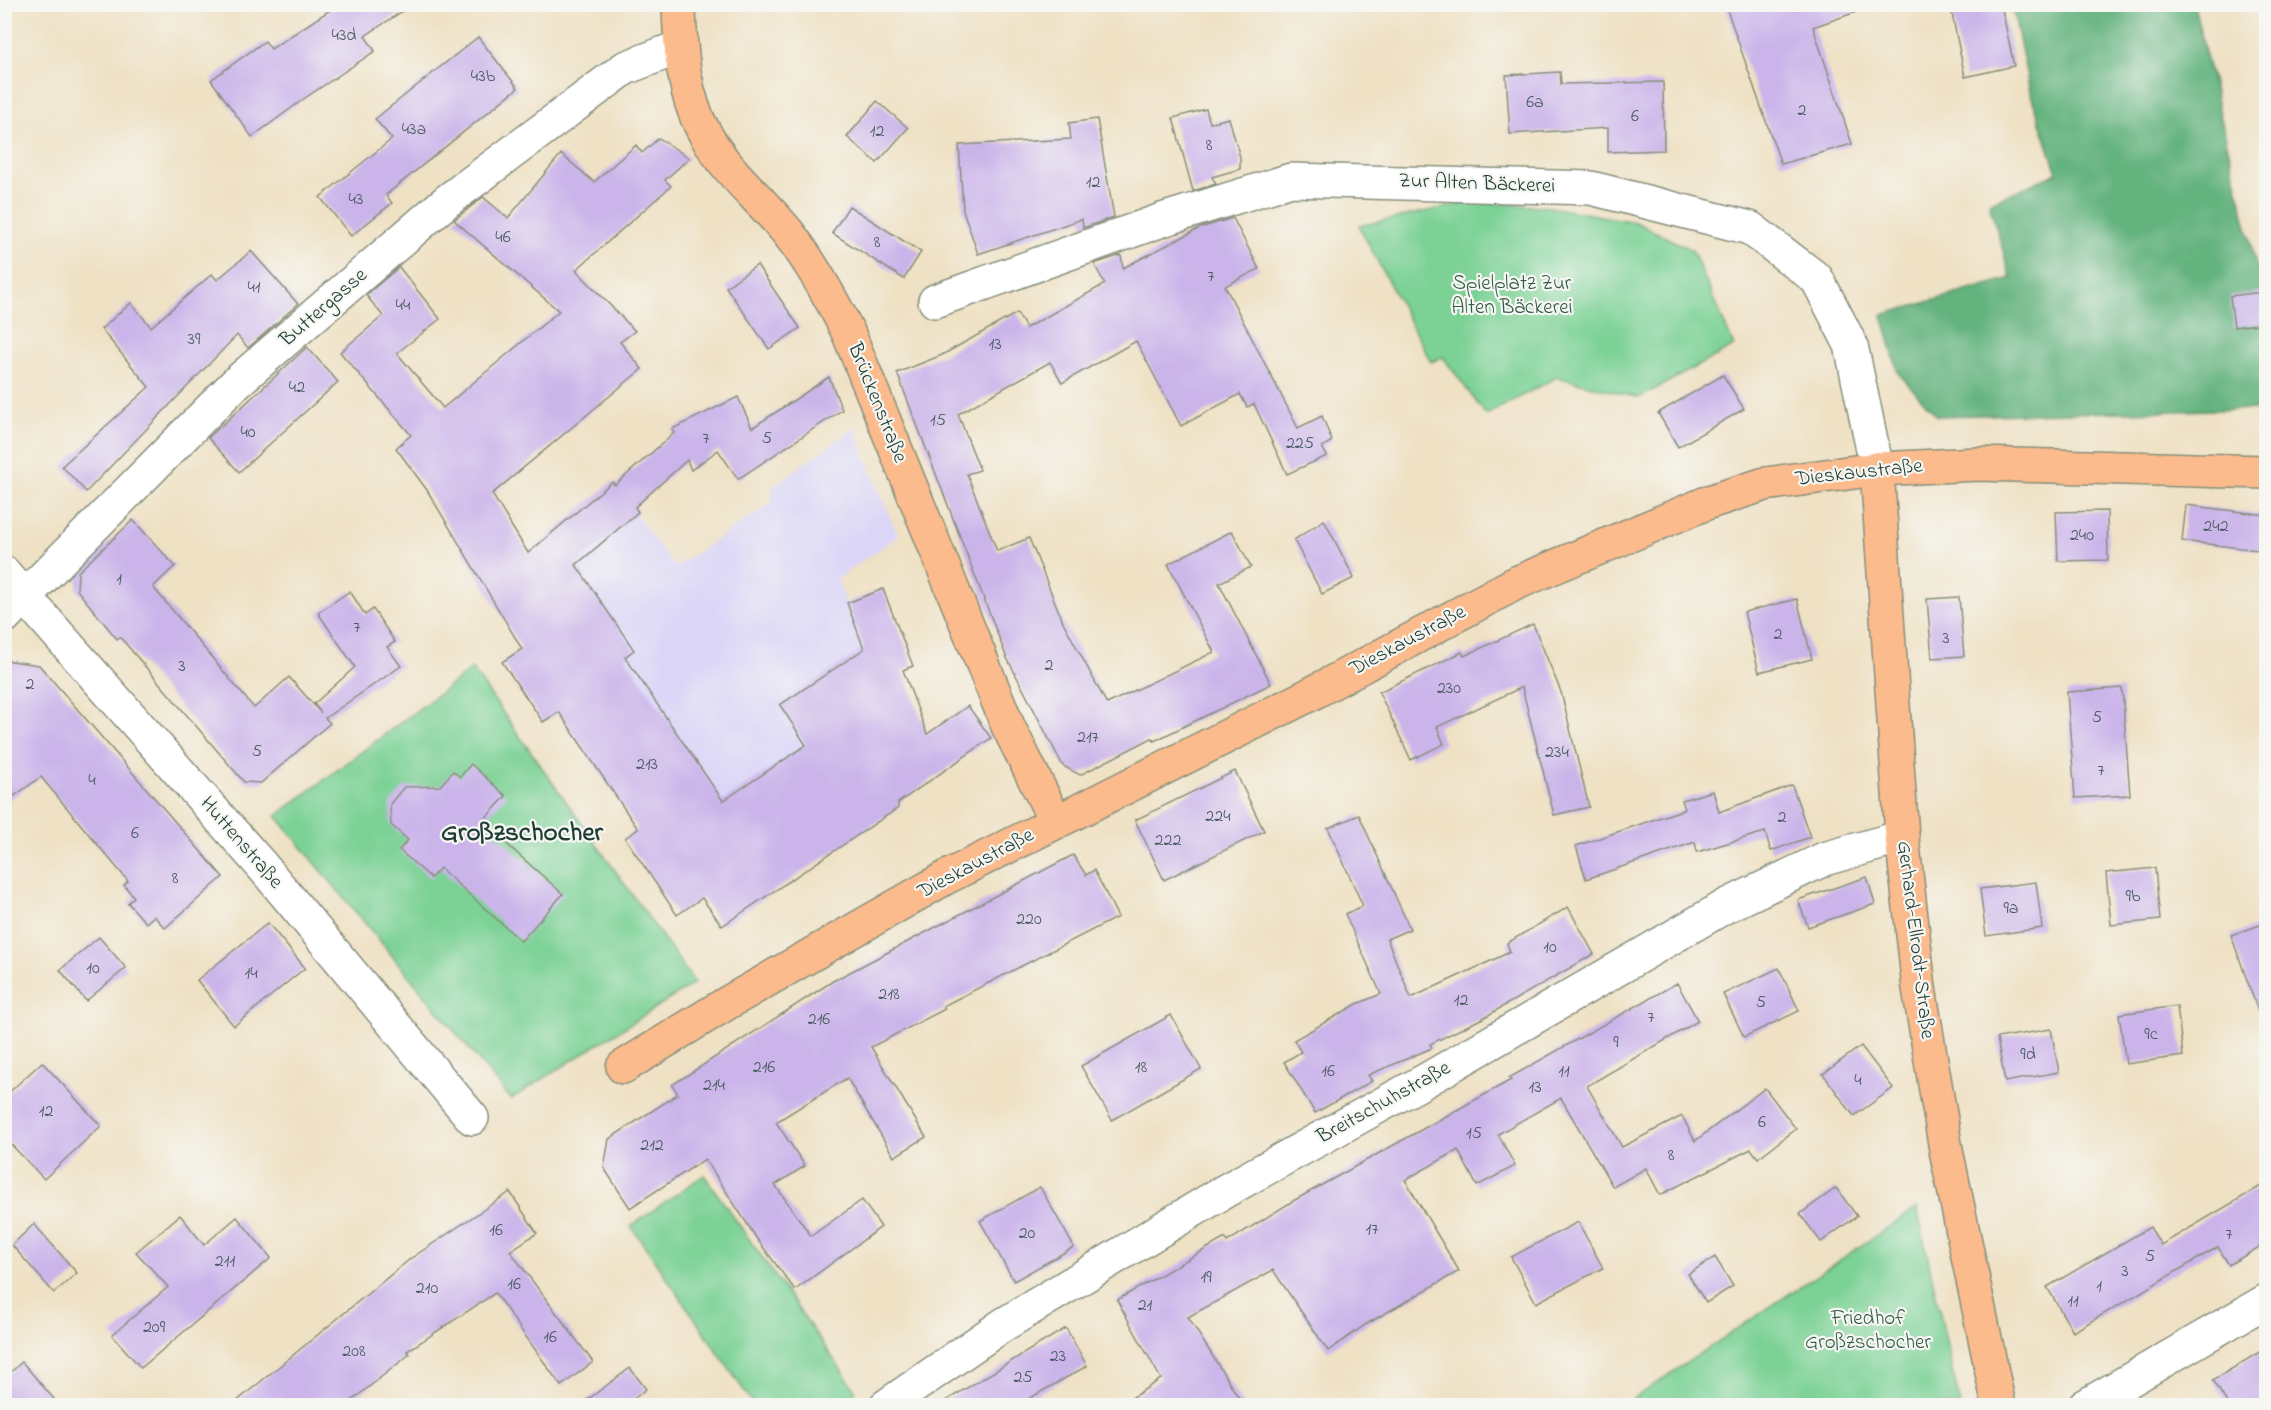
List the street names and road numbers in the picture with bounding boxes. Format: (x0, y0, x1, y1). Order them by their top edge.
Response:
street label: Zur Alten Bäckerei (1398, 166, 1556, 202)
street label: Buttergasse (273, 261, 376, 357)
street label: Brückenstraße (839, 338, 915, 468)
street label: Dieskaustraße (1793, 451, 1925, 495)
street label: Dieskaustraße (1344, 597, 1472, 685)
street label: Huttenstraße (192, 790, 290, 896)
street label: Dieskaustraße (912, 820, 1040, 908)
street label: Gerhard-Ellrodt-Straße (1888, 839, 1942, 1041)
street label: Breitschuhstraße (1311, 1054, 1457, 1153)

